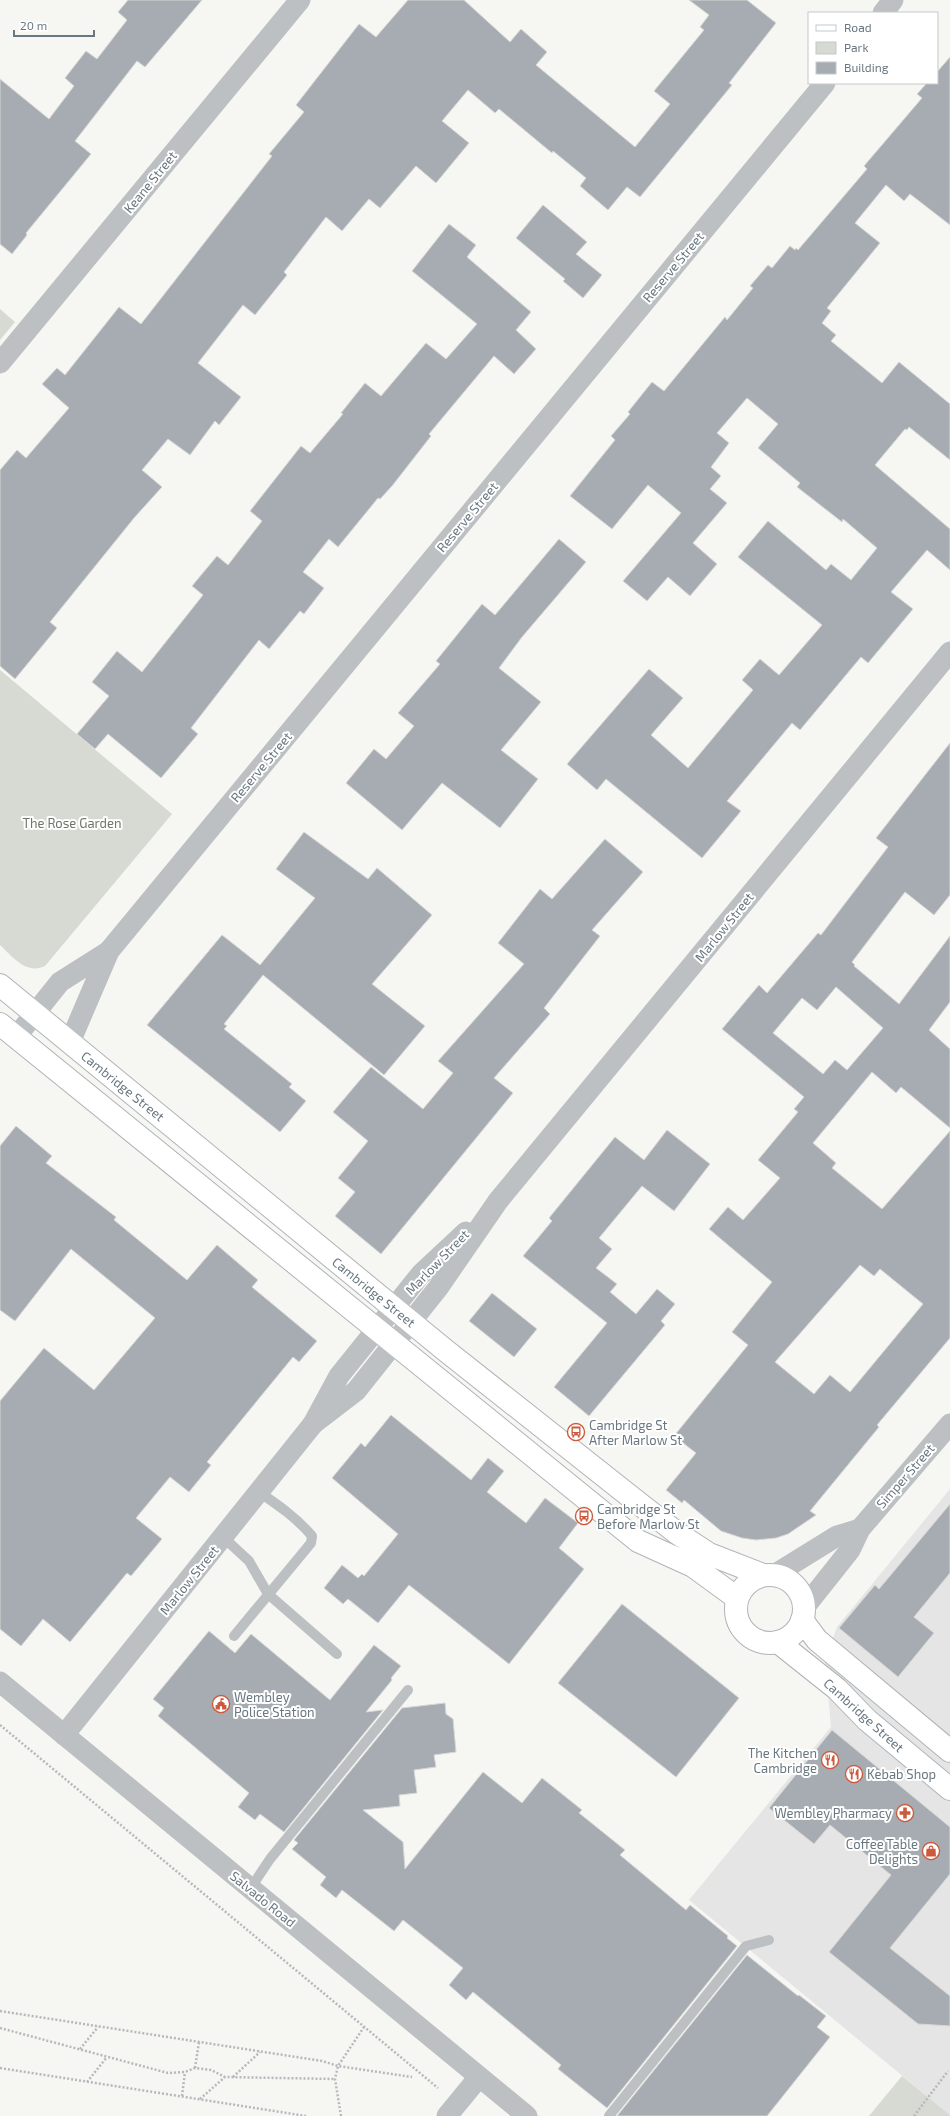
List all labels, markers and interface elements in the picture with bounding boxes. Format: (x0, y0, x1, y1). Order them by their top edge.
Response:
scale bar (14, 12, 94, 38)
legend (808, 12, 938, 84)
text: 20 m (20, 18, 47, 32)
text: Road (844, 20, 872, 34)
text: Park (844, 40, 869, 54)
text: Building (844, 60, 889, 74)
street label: Keane Street (120, 148, 180, 216)
street label: Reserve Street (639, 229, 707, 305)
street label: Reserve Street (433, 479, 501, 555)
street label: Reserve Street (227, 729, 295, 805)
park label: The Rose Garden (22, 815, 122, 831)
street label: Marlow Street (691, 889, 757, 965)
street label: Cambridge Street (78, 1048, 168, 1124)
street label: Marlow Street (402, 1226, 472, 1298)
street label: Cambridge Street (329, 1254, 419, 1330)
place label: Cambridge St After Marlow St (589, 1417, 682, 1448)
bus stop icon: Cambridge St After Marlow St (566, 1422, 586, 1442)
street label: Simper Street (873, 1440, 937, 1512)
place label: Cambridge St Before Marlow St (597, 1501, 700, 1532)
bus stop icon: Cambridge St Before Marlow St (574, 1506, 594, 1526)
street label: Marlow Street (156, 1542, 222, 1618)
street label: Cambridge Street (821, 1675, 907, 1755)
place label: Wembley Police Station (234, 1689, 315, 1720)
public building icon: Wembley Police Station (211, 1694, 231, 1714)
place label: The Kitchen Cambridge (748, 1745, 817, 1776)
restaurant icon: The Kitchen Cambridge (820, 1750, 840, 1770)
restaurant icon: Kebab Shop (844, 1764, 864, 1784)
place label: Kebab Shop (867, 1766, 936, 1782)
pharmacy icon: Wembley Pharmacy (895, 1803, 915, 1823)
place label: Wembley Pharmacy (775, 1805, 892, 1821)
place label: Coffee Table Delights (846, 1836, 918, 1867)
shop icon: Coffee Table Delights (921, 1841, 941, 1861)
street label: Salvado Road (227, 1868, 299, 1930)

